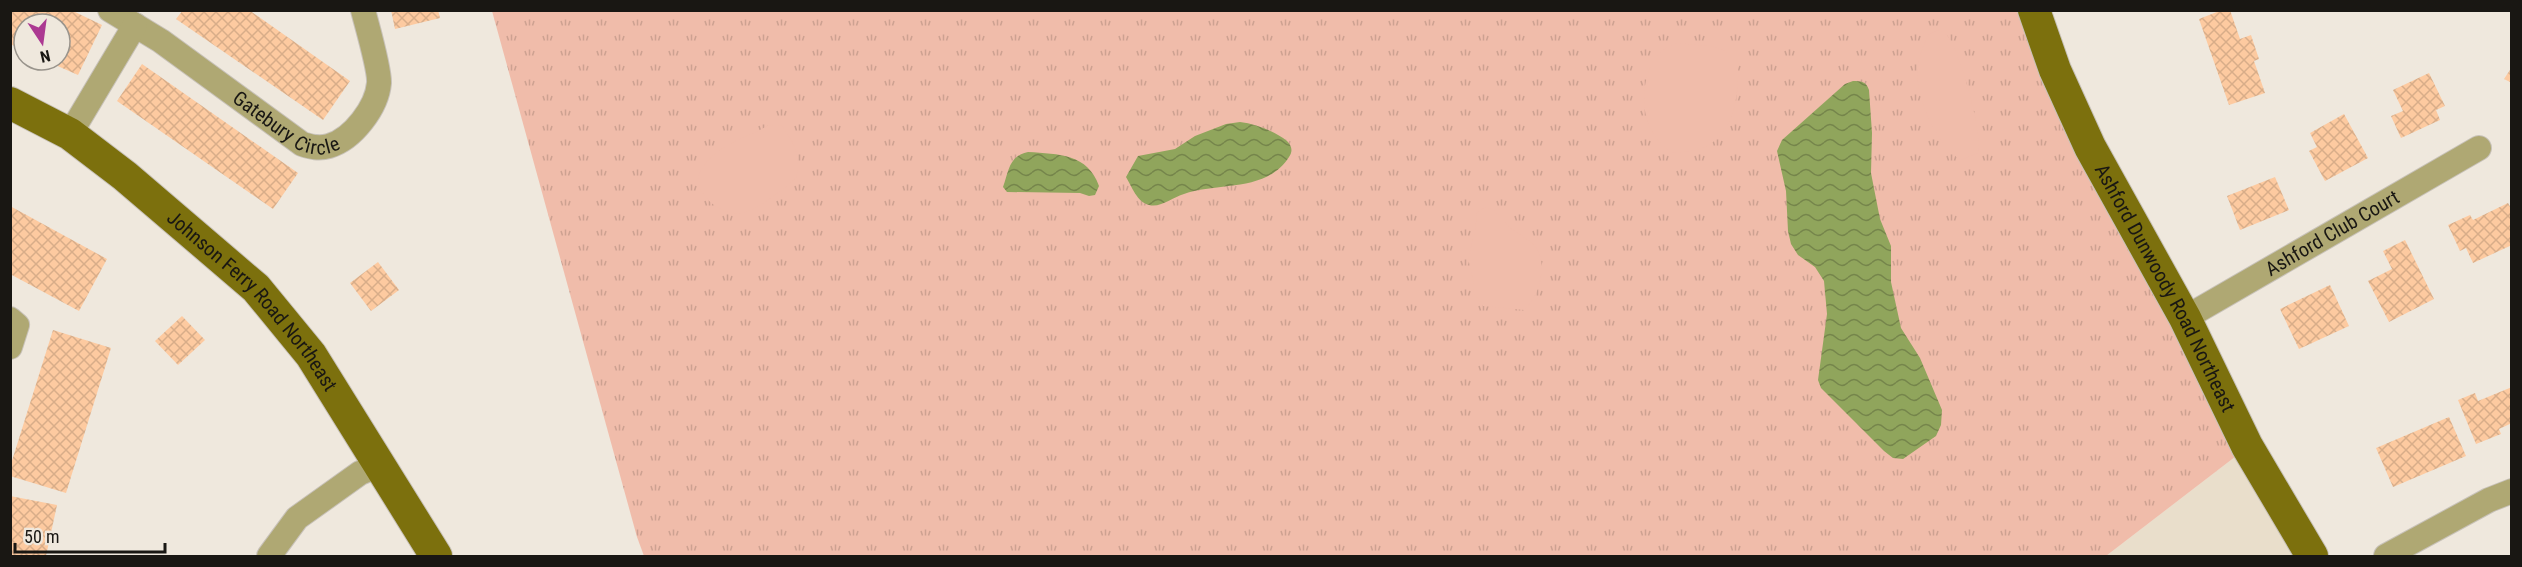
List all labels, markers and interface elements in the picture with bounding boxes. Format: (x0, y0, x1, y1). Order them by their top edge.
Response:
north arrow (12, 12, 72, 72)
text: N (38, 46, 52, 66)
street label: Gatebury Circle (228, 86, 343, 160)
street label: Ashford Dunwoody Road Northeast (2090, 160, 2241, 416)
street label: Ashford Club Court (2261, 185, 2404, 281)
street label: Johnson Ferry Road Northeast (162, 205, 342, 396)
scale bar (15, 516, 165, 554)
text: 50 m (24, 526, 59, 547)

